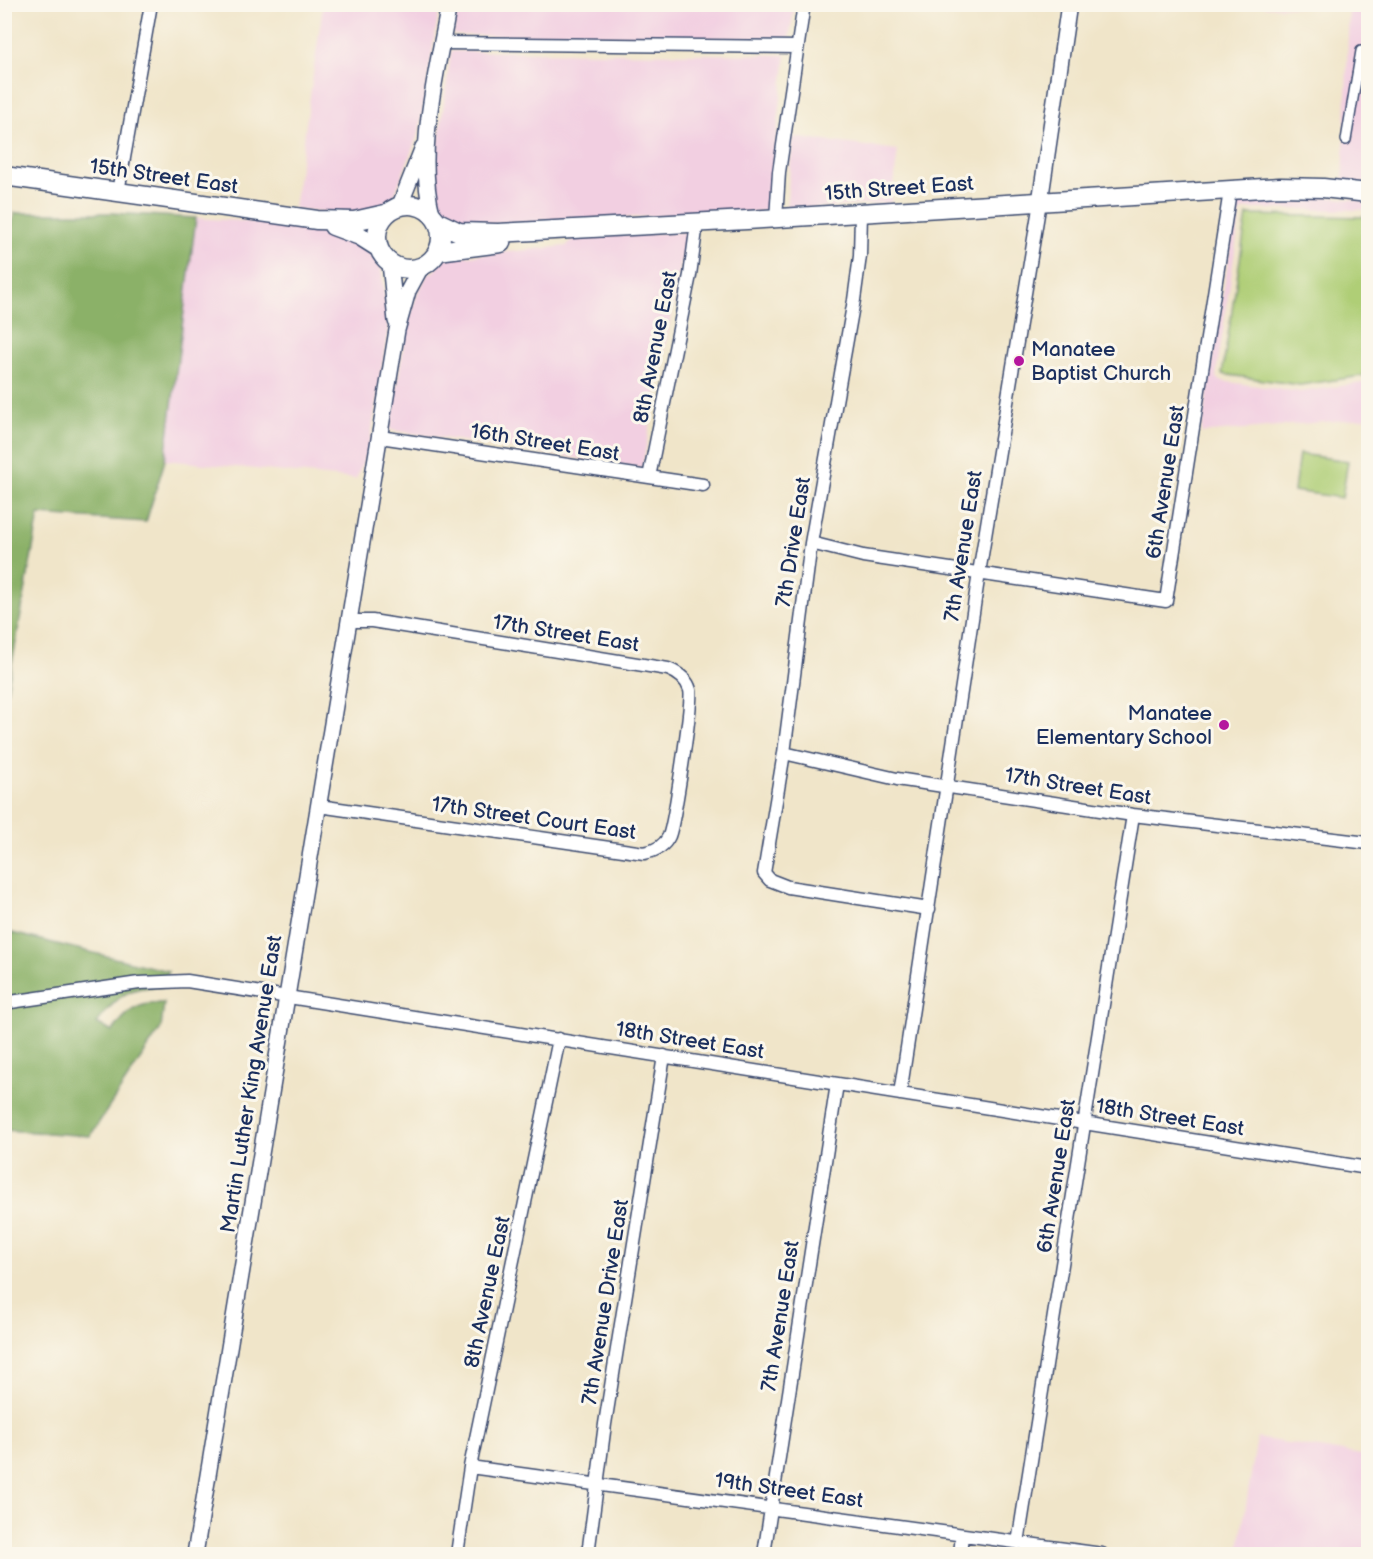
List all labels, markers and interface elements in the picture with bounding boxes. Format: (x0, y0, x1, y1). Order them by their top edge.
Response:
street label: 15th Street East (88, 154, 240, 199)
street label: 15th Street East (824, 171, 975, 206)
street label: 8th Avenue East (628, 268, 683, 425)
place label: Manatee Baptist Church (1031, 337, 1171, 386)
marker: Manatee Baptist Church (1012, 354, 1026, 368)
street label: 6th Avenue East (1141, 403, 1190, 561)
street label: 16th Street East (469, 418, 622, 467)
street label: 7th Avenue East (939, 468, 988, 623)
street label: 7th Drive East (771, 475, 816, 609)
street label: 17th Street East (491, 610, 641, 657)
place label: Manatee Elementary School (1036, 701, 1212, 750)
marker: Manatee Elementary School (1217, 718, 1231, 732)
street label: 17th Street East (1003, 763, 1153, 810)
street label: 17th Street Court East (430, 792, 638, 845)
street label: Martin Luther King Avenue East (216, 933, 287, 1235)
street label: 18th Street East (614, 1016, 766, 1065)
street label: 18th Street East (1094, 1093, 1246, 1142)
street label: 6th Avenue East (1032, 1097, 1081, 1255)
street label: 7th Avenue Drive East (577, 1197, 634, 1407)
street label: 8th Avenue East (459, 1213, 516, 1370)
street label: 7th Avenue East (756, 1238, 805, 1393)
street label: 19th Street East (713, 1468, 865, 1513)

